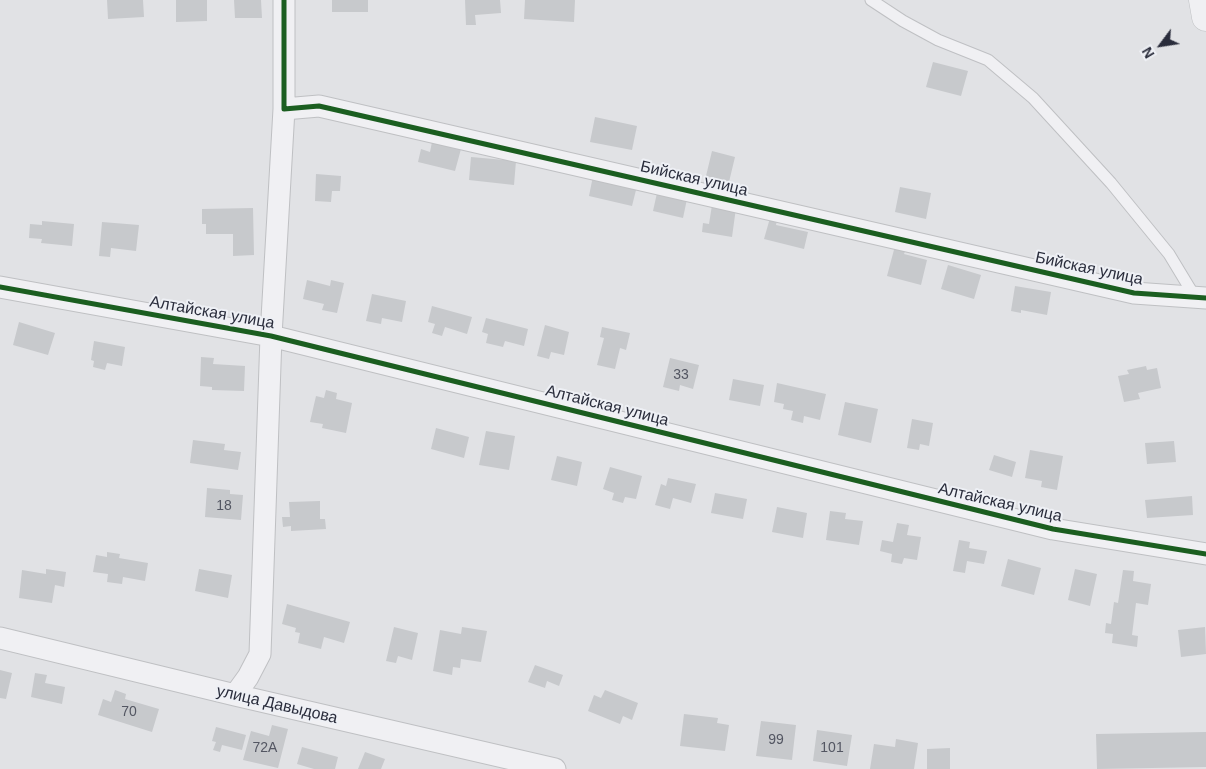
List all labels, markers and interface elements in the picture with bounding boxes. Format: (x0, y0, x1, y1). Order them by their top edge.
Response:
north arrow (1136, 20, 1186, 70)
text: N (1139, 44, 1158, 61)
street label: Бийская улица (638, 157, 750, 201)
street label: Бийская улица (1033, 248, 1145, 290)
street label: Алтайская улица (148, 293, 276, 333)
house number: 33 (673, 367, 689, 383)
street label: Алтайская улица (543, 381, 671, 431)
street label: Алтайская улица (936, 479, 1064, 527)
house number: 18 (216, 498, 232, 514)
street label: улица Давыдова (215, 682, 339, 728)
house number: 70 (121, 704, 137, 720)
house number: 99 (768, 732, 784, 748)
house number: 72А (253, 740, 277, 756)
house number: 101 (820, 740, 844, 756)

